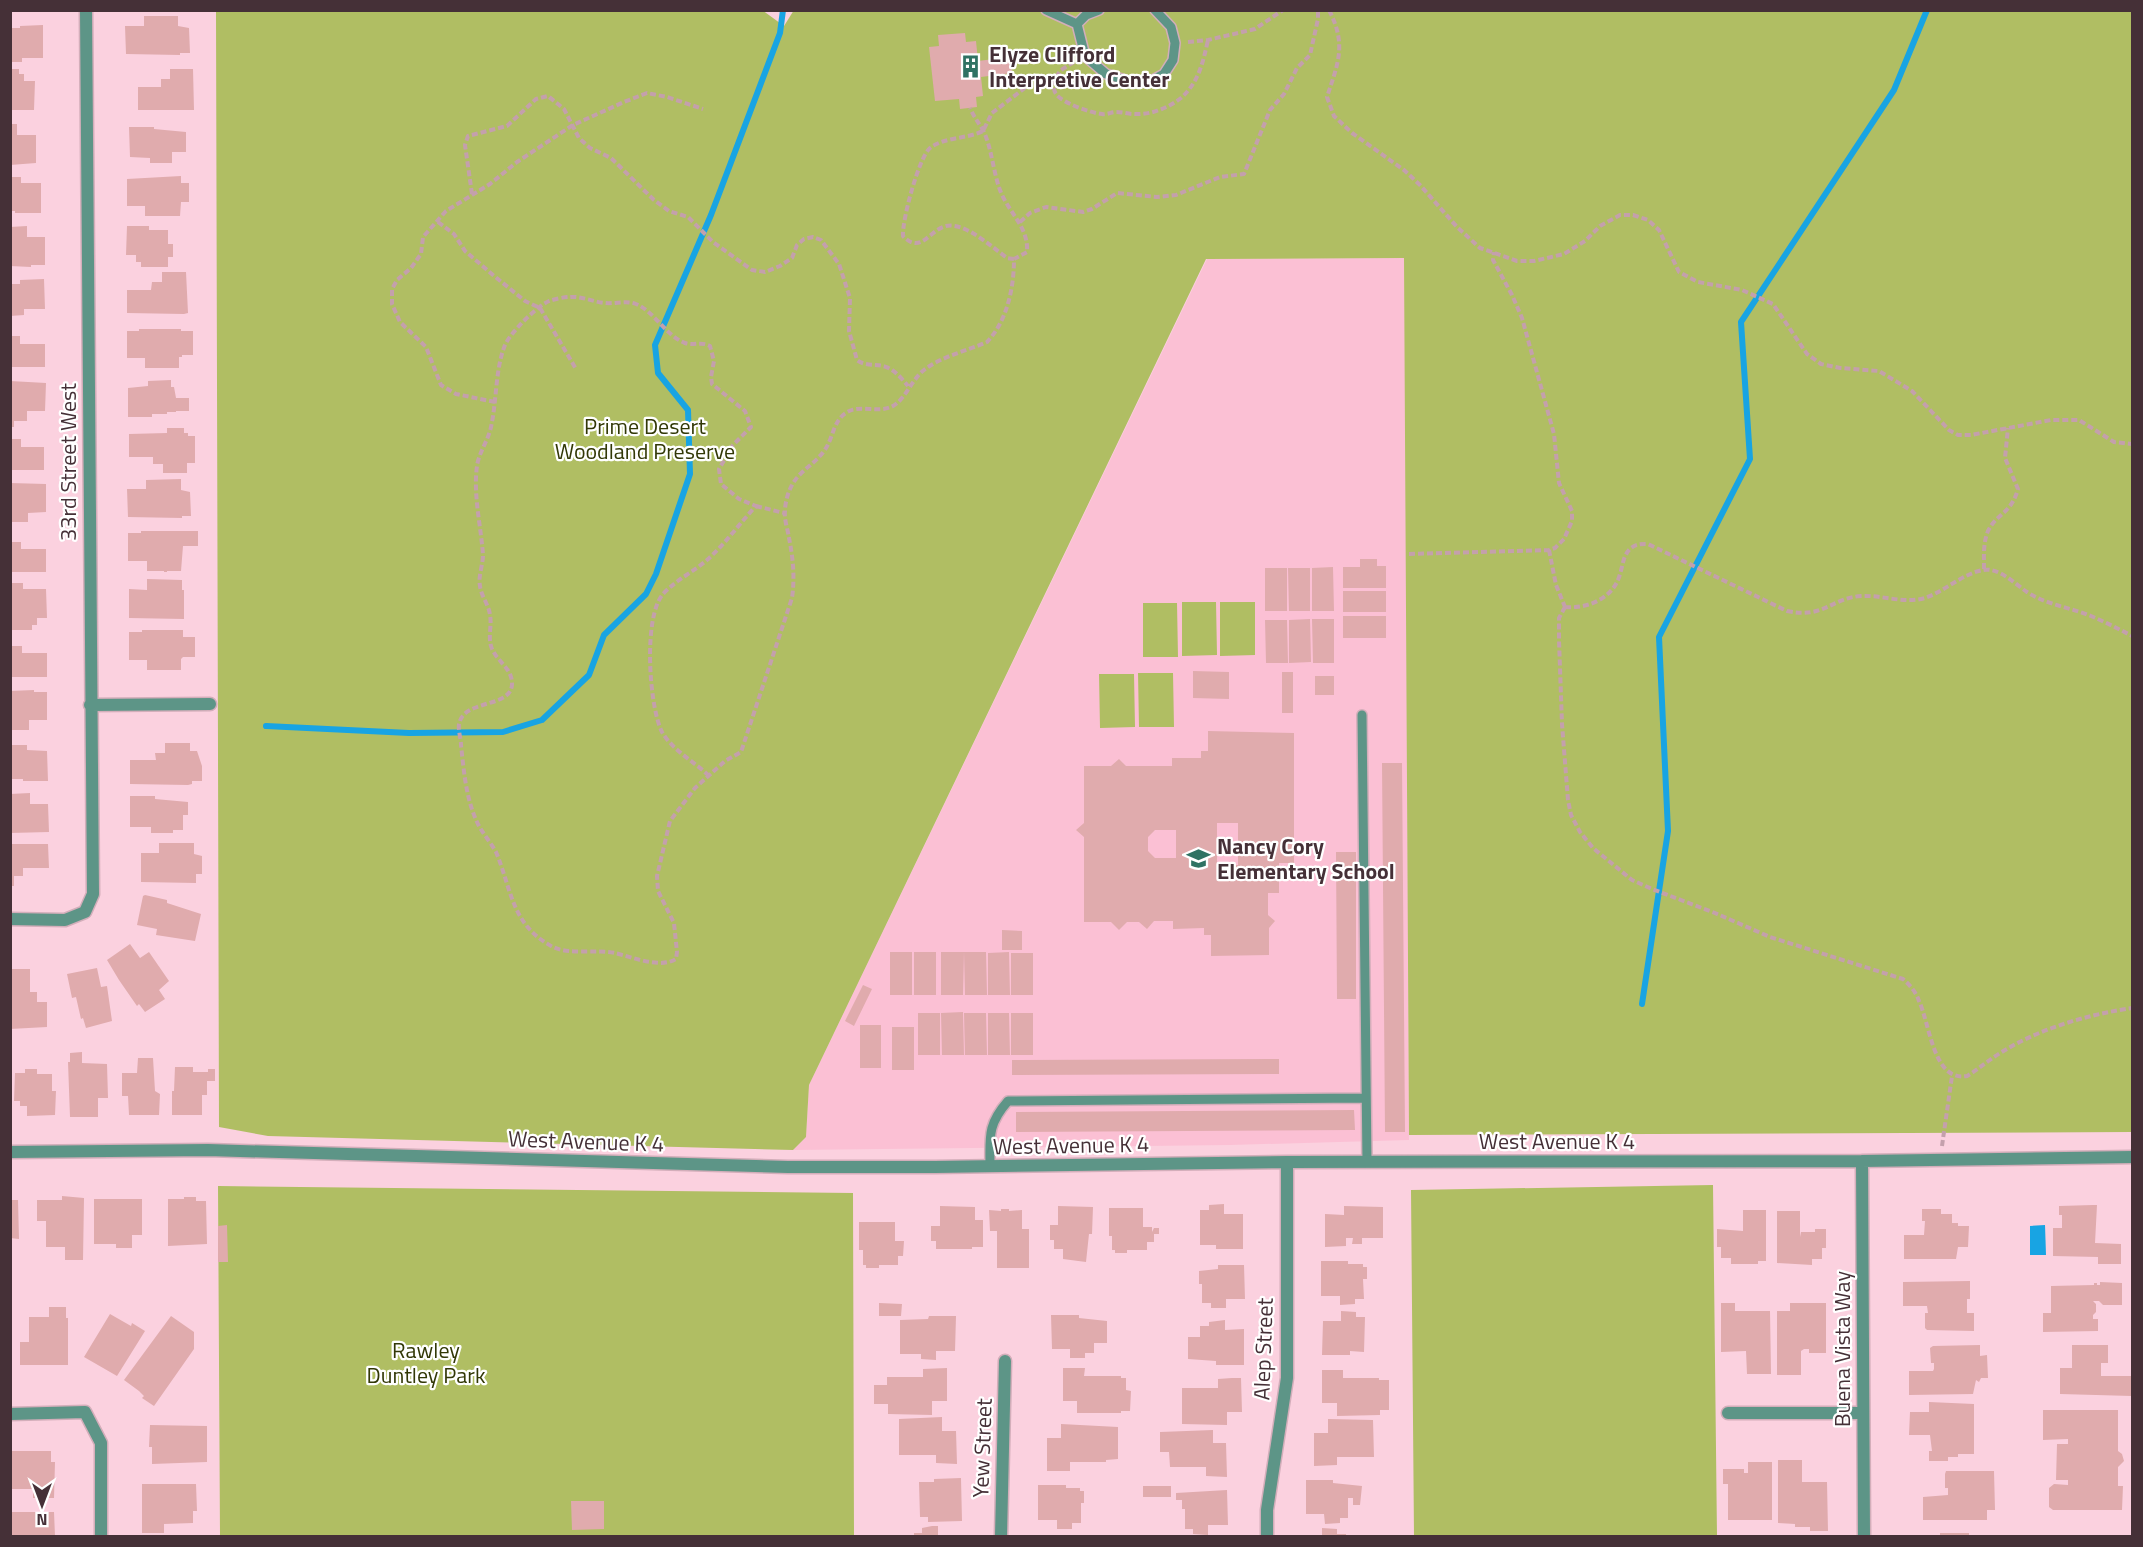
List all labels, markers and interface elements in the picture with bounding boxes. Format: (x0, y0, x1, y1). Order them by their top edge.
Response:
place label: Elyze Clifford Interpretive Center (989, 37, 1169, 96)
building icon: Elyze Clifford Interpretive Center (958, 54, 984, 80)
street label: 33rd Street West (51, 383, 85, 541)
park label: Prime Desert Woodland Preserve (555, 409, 735, 468)
place label: Nancy Cory Elementary School (1217, 829, 1395, 888)
school or university icon: Nancy Cory Elementary School (1186, 846, 1212, 872)
street label: West Avenue K 4 (507, 1121, 665, 1161)
street label: West Avenue K 4 (1479, 1124, 1635, 1158)
street label: West Avenue K 4 (993, 1127, 1149, 1163)
street label: Buena Vista Way (1825, 1271, 1859, 1427)
street label: Alep Street (1244, 1297, 1282, 1401)
park label: Rawley Duntley Park (367, 1333, 486, 1392)
street label: Yew Street (963, 1397, 1001, 1498)
north arrow (12, 1475, 72, 1535)
text: N (36, 1508, 48, 1532)

